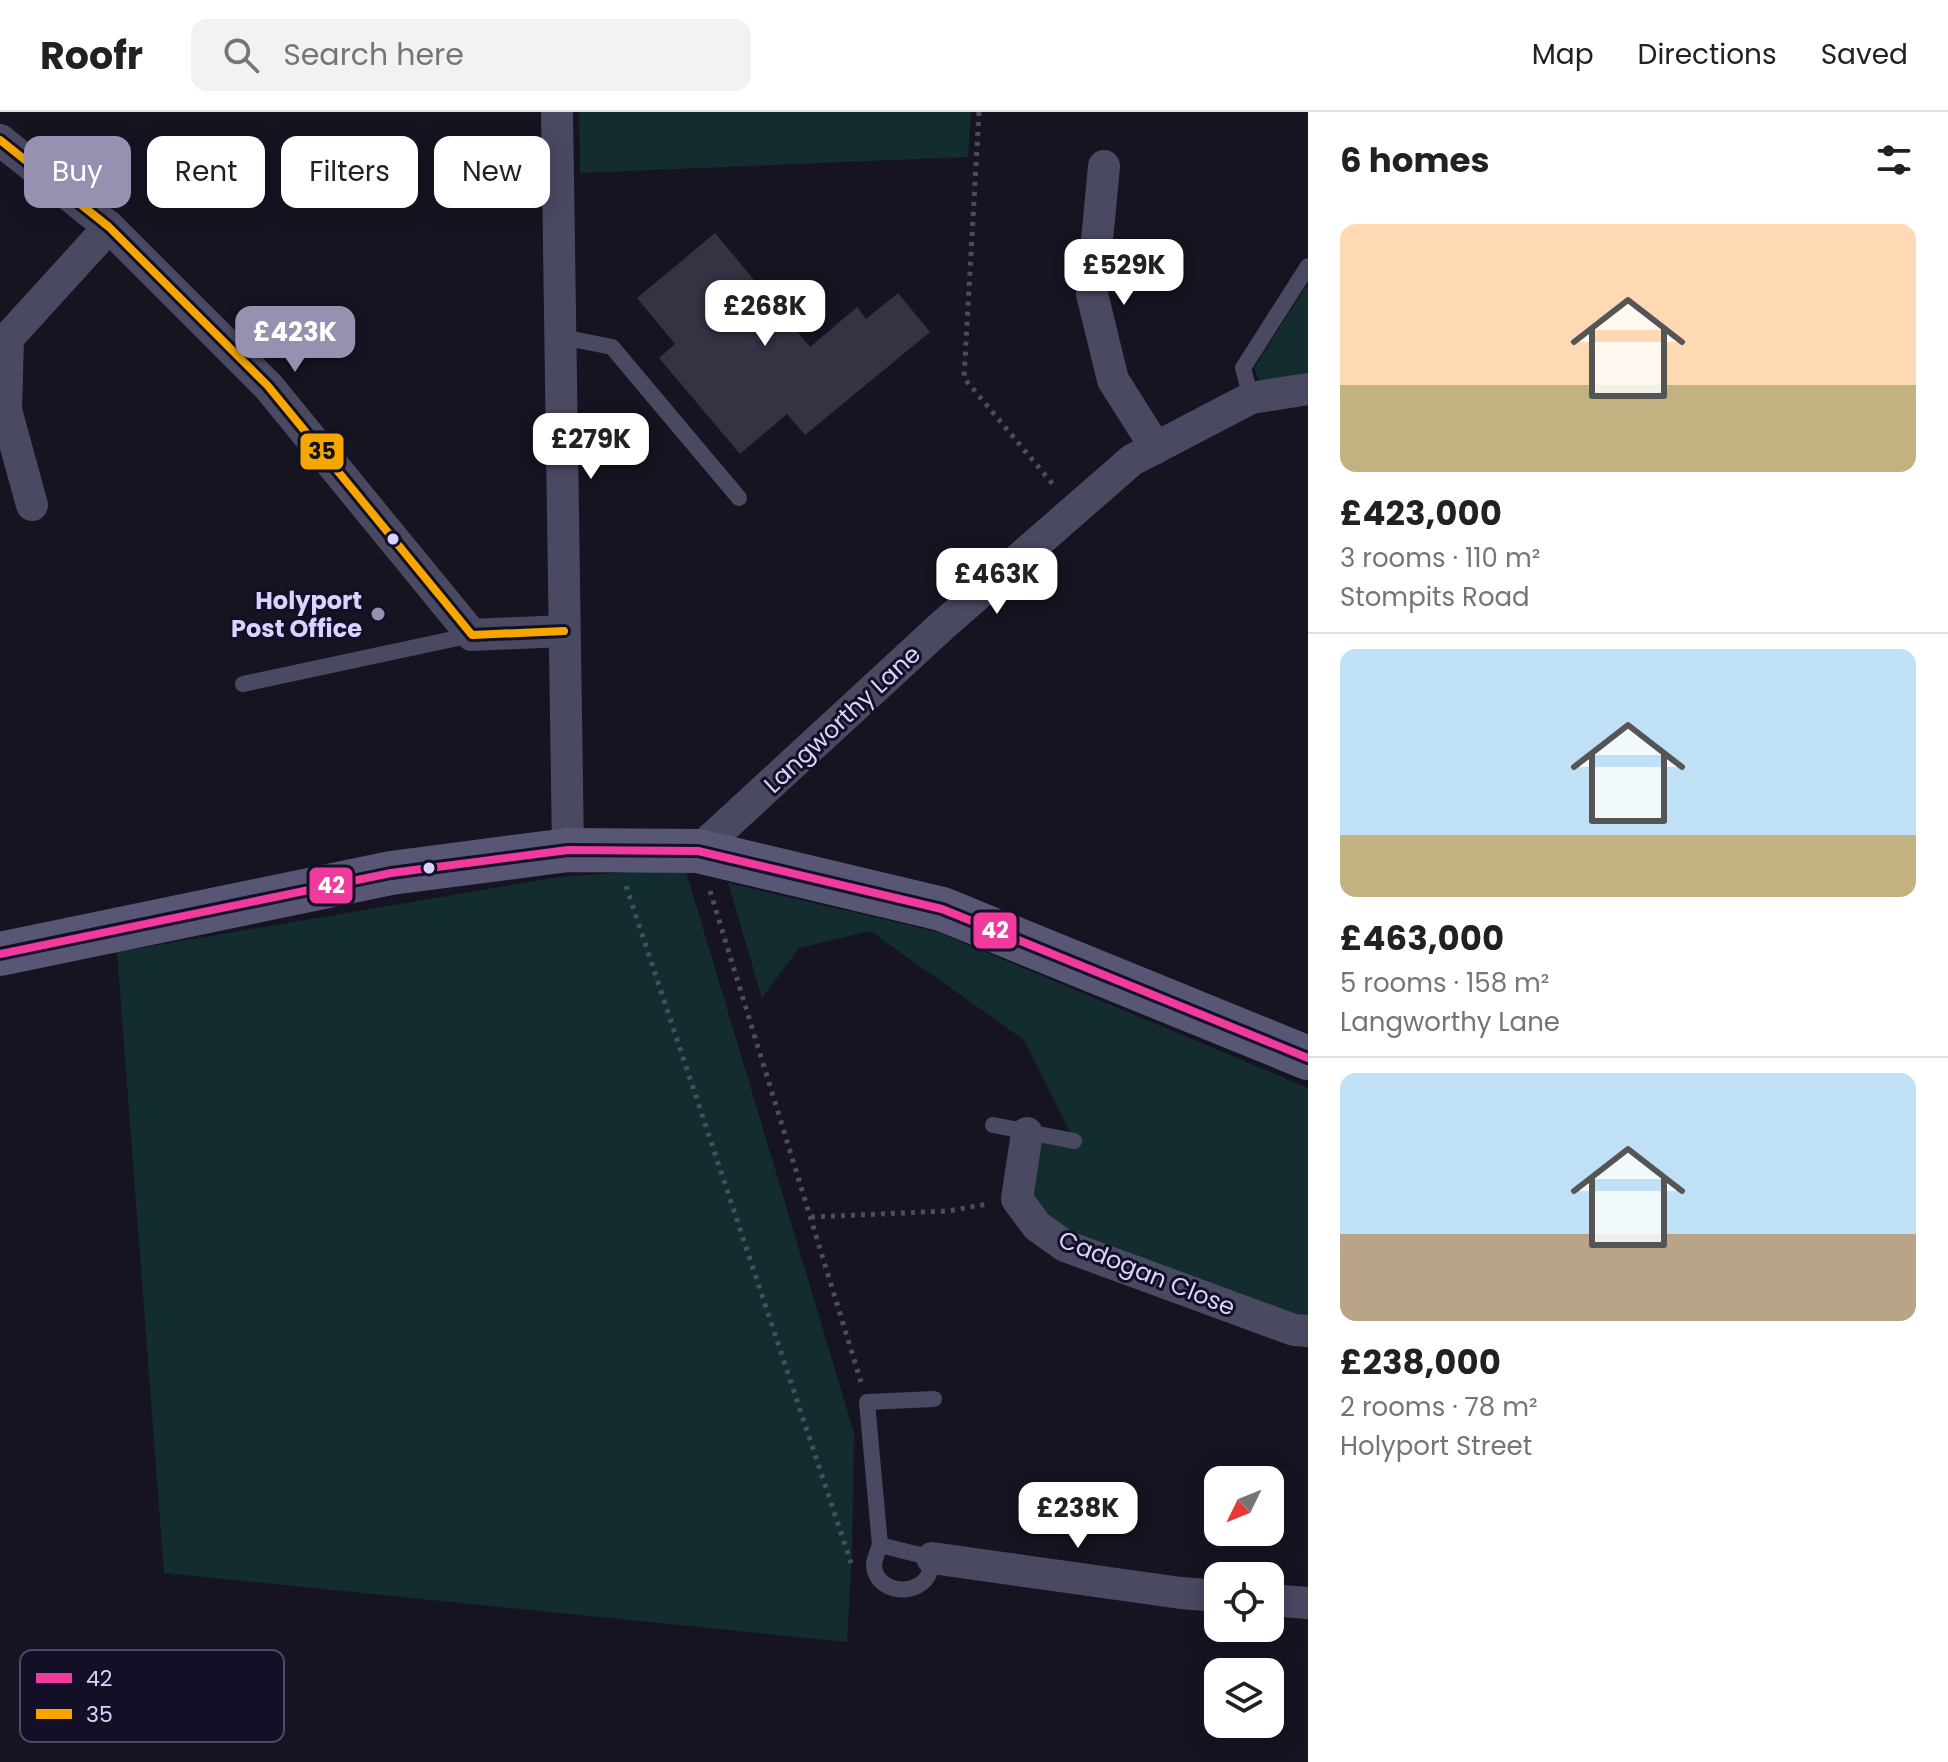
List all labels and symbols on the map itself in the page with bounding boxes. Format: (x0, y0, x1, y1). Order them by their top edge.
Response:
pin: £529K (1068, 239, 1180, 307)
pin: £268K (709, 280, 821, 348)
pin: £423K (239, 306, 351, 374)
pin: £279K (535, 413, 647, 481)
line badge: 35 (299, 432, 345, 471)
text: 35 (308, 436, 336, 467)
unlabelled marker (385, 531, 401, 547)
pin: £463K (941, 548, 1053, 616)
place label: Holyport Post Office (231, 584, 362, 645)
marker: Holyport Post Office (369, 605, 387, 623)
street label: Langworthy Lane (757, 638, 927, 800)
unlabelled marker (421, 860, 437, 876)
line badge: 42 (308, 866, 354, 905)
text: 42 (317, 870, 345, 901)
line badge: 42 (972, 911, 1018, 950)
text: 42 (981, 915, 1009, 946)
street label: Cadogan Close (1054, 1223, 1240, 1323)
north arrow (1204, 1466, 1284, 1546)
pin: £238K (1022, 1482, 1134, 1550)
legend (20, 1650, 284, 1742)
text: 42 (86, 1663, 113, 1694)
text: 35 (86, 1699, 113, 1730)

